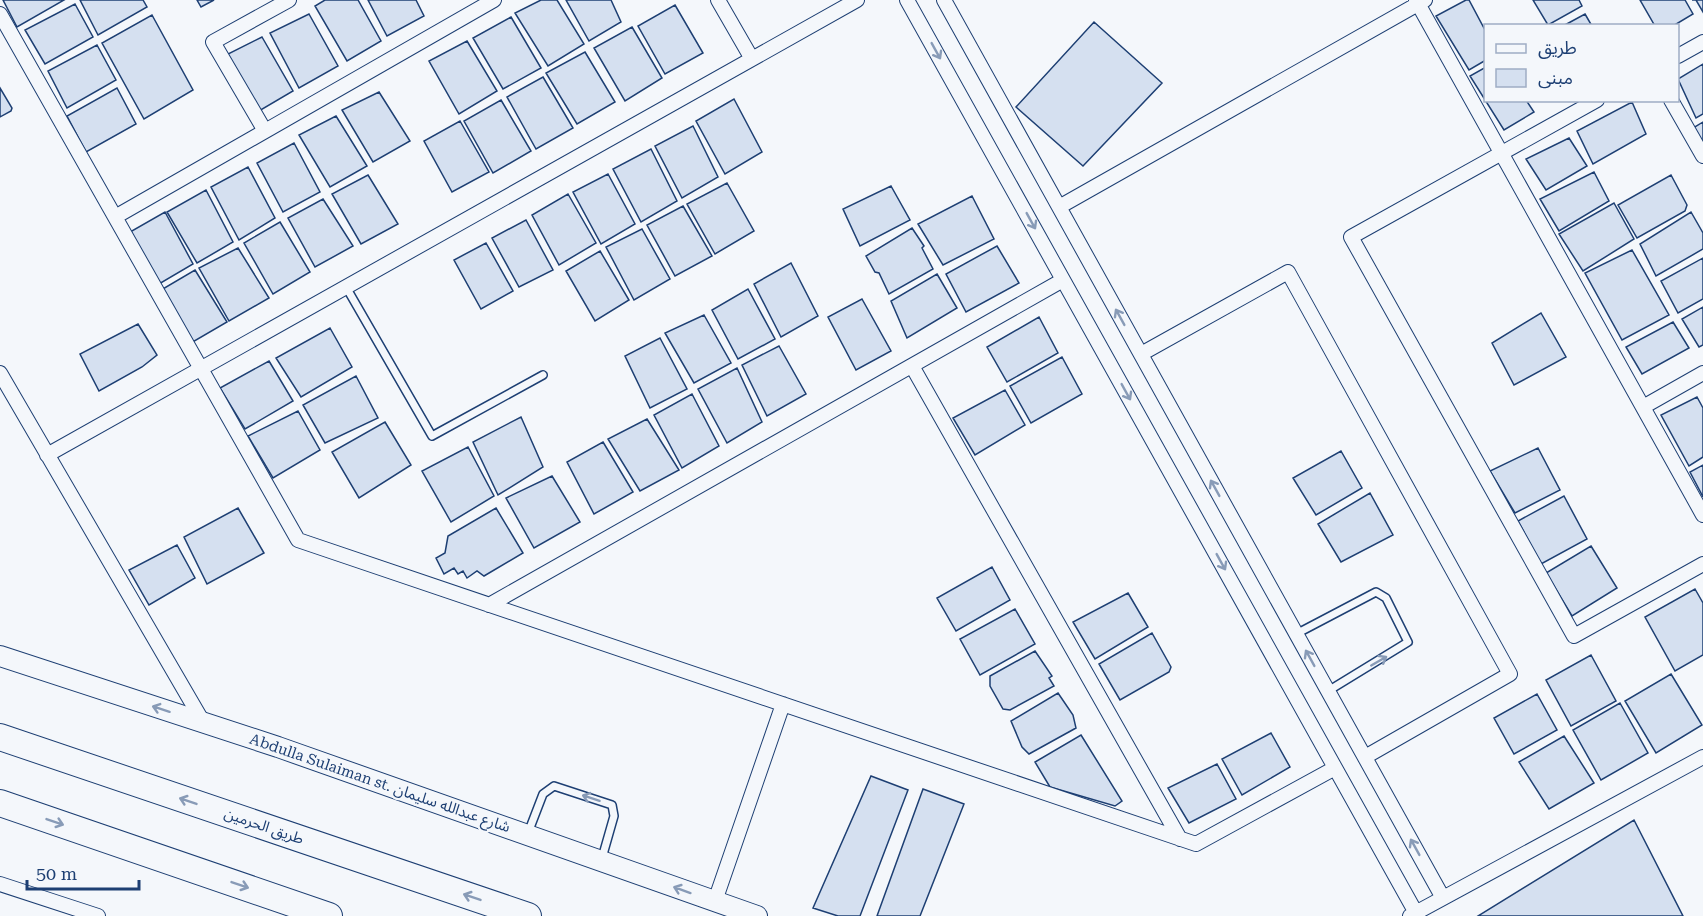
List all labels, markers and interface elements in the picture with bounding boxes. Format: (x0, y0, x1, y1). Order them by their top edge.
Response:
legend (1484, 24, 1679, 102)
text: طريق (1538, 37, 1577, 59)
one-way arrow (930, 42, 942, 59)
text: مبنى (1538, 67, 1573, 89)
one-way arrow (1025, 213, 1037, 230)
one-way arrow (1114, 309, 1126, 326)
one-way arrow (1120, 383, 1132, 400)
one-way arrow (1209, 479, 1220, 497)
one-way arrow (1215, 553, 1227, 570)
one-way arrow (1304, 650, 1316, 667)
one-way arrow (1370, 655, 1387, 667)
one-way arrow (152, 702, 171, 713)
street label: Abdulla Sulaiman st. شارع عبدالله سليمان (246, 730, 513, 839)
one-way arrow (583, 792, 601, 803)
one-way arrow (179, 794, 198, 805)
street label: طريق الحرمين (222, 804, 306, 849)
one-way arrow (45, 817, 64, 828)
one-way arrow (1409, 839, 1421, 856)
scale bar (27, 853, 140, 891)
text: 50 m (36, 863, 77, 884)
one-way arrow (230, 881, 249, 892)
one-way arrow (673, 883, 692, 894)
one-way arrow (463, 891, 482, 902)

